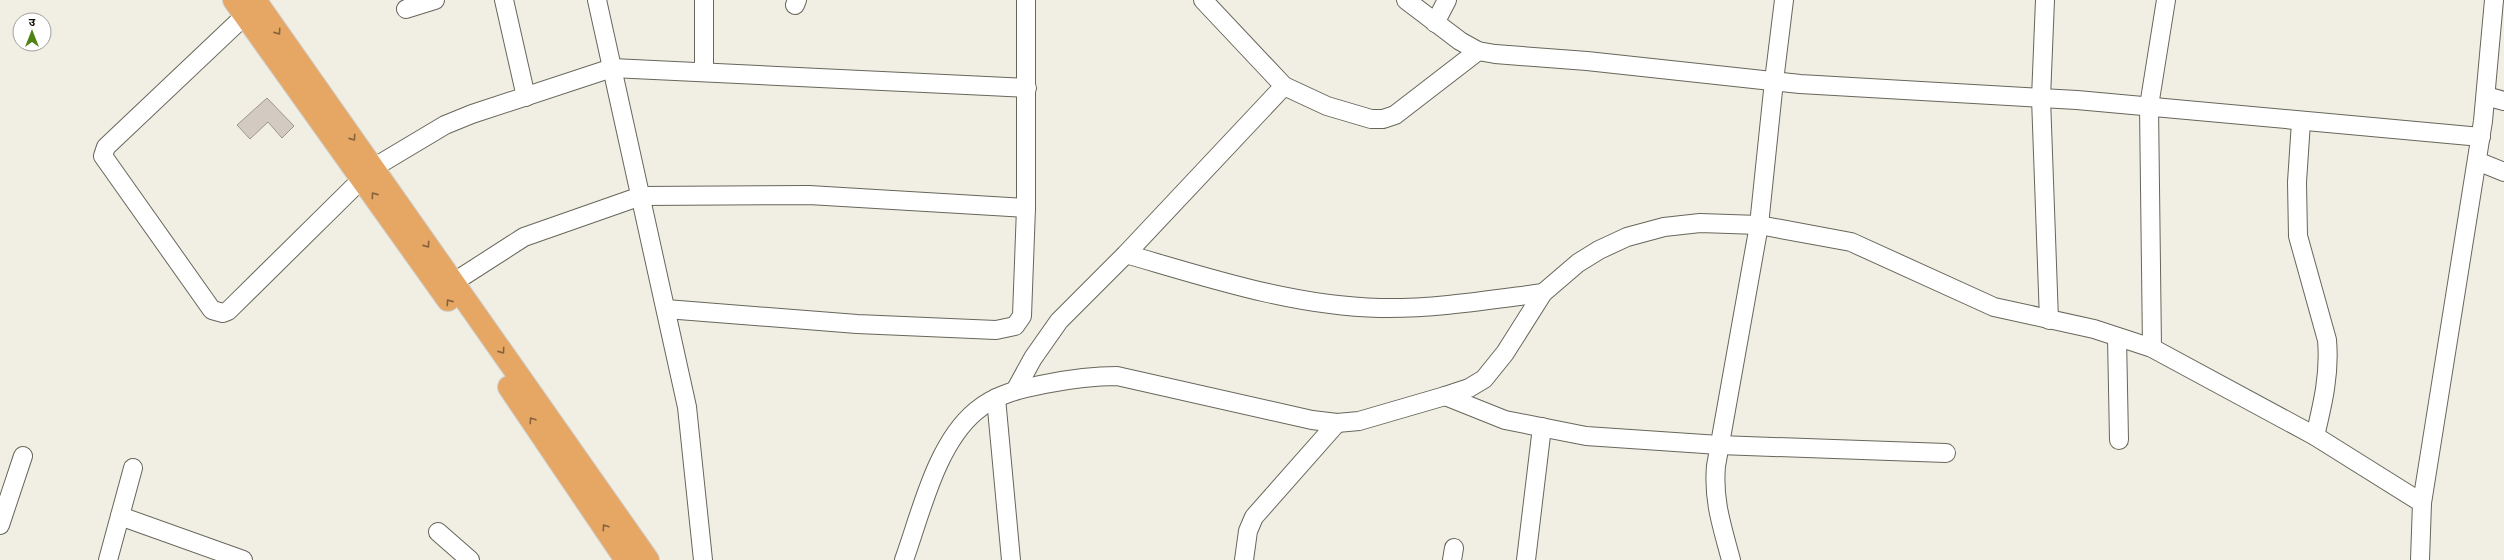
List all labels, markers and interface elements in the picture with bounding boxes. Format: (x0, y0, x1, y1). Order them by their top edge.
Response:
north arrow (12, 12, 52, 52)
text: उ (29, 15, 36, 29)
one-way arrow (273, 28, 281, 35)
one-way arrow (348, 134, 356, 141)
one-way arrow (372, 193, 379, 200)
one-way arrow (423, 240, 430, 247)
one-way arrow (446, 299, 454, 306)
one-way arrow (497, 347, 505, 354)
one-way arrow (530, 417, 537, 424)
one-way arrow (602, 524, 610, 531)

